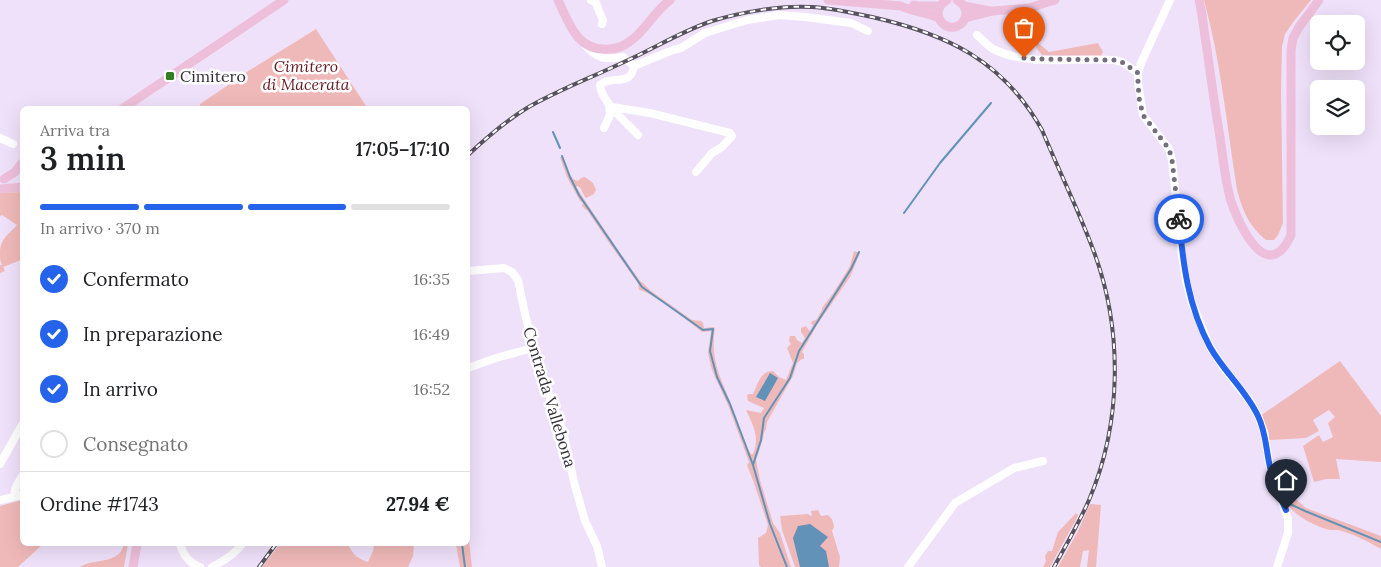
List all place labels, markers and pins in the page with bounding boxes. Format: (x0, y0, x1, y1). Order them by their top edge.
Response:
pin (1003, 7, 1045, 58)
place label: Cimitero (180, 66, 246, 86)
marker: Cimitero (164, 70, 176, 82)
pin (1265, 459, 1307, 510)

